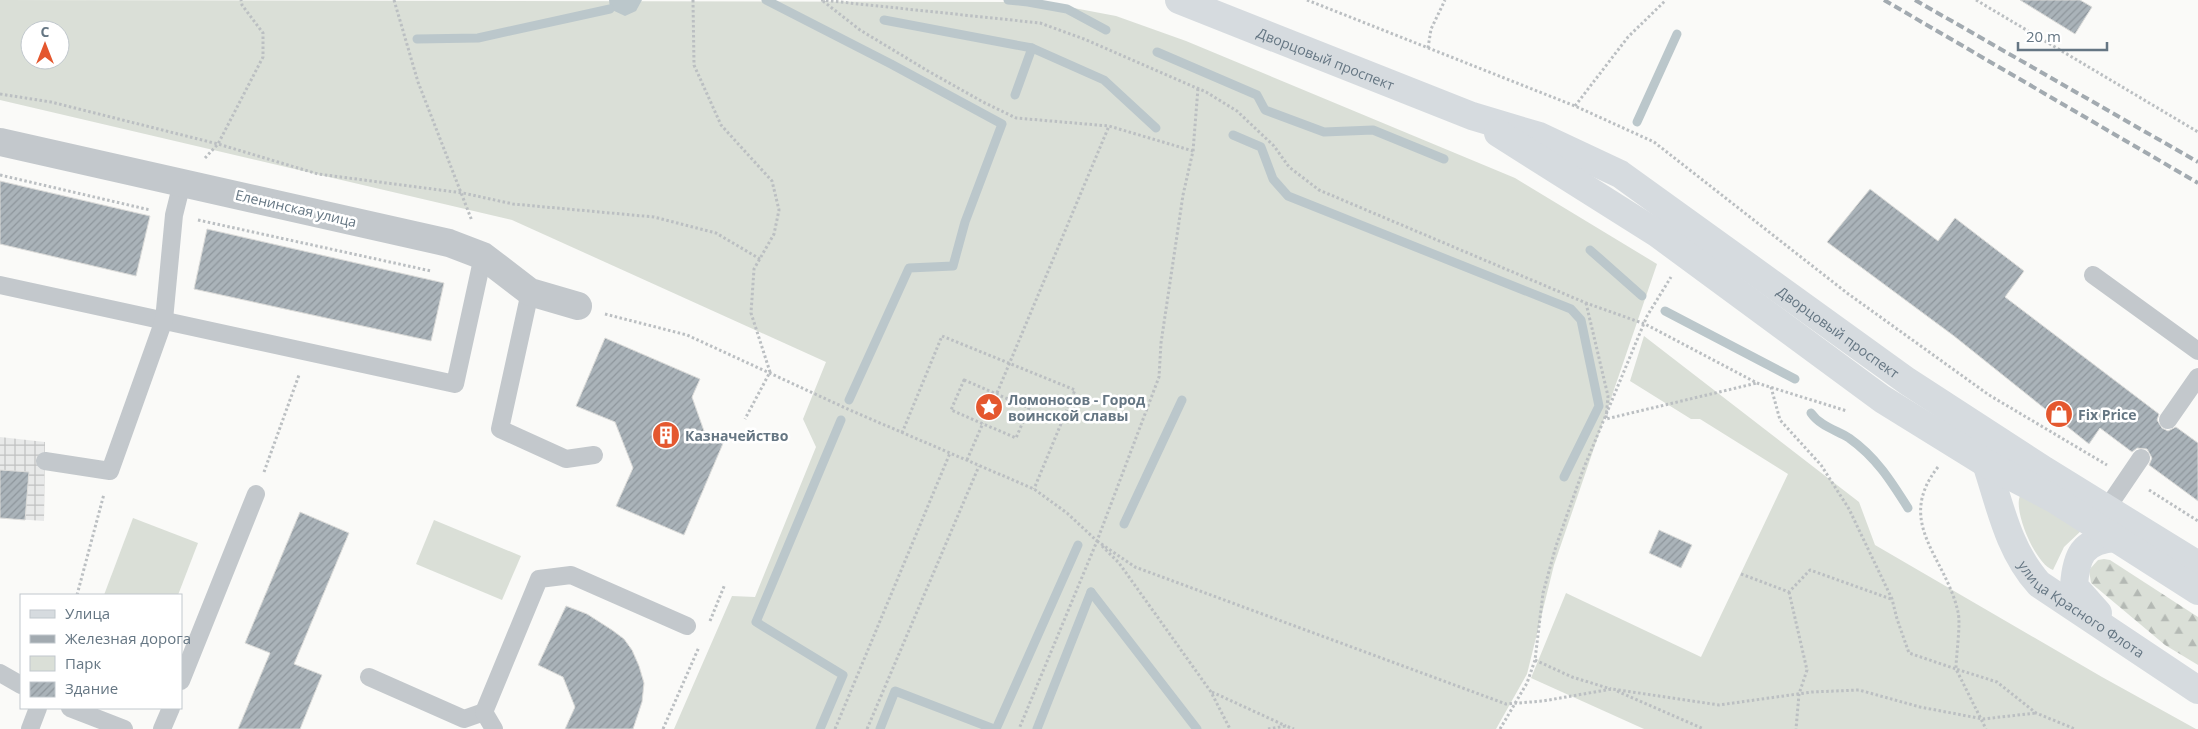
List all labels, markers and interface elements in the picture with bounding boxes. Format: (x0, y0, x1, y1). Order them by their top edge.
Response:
north arrow (20, 20, 70, 70)
scale bar (2018, 20, 2107, 52)
text: С (41, 22, 50, 41)
street label: Дворцовый проспект (1255, 22, 1398, 94)
text: 20 m (2026, 26, 2061, 46)
street label: Еленинская улица (234, 185, 358, 231)
street label: Дворцовый проспект (1774, 281, 1904, 382)
place label: Ломоносов - Город воинской славы (1008, 390, 1146, 425)
place icon: Ломоносов - Город воинской славы (974, 392, 1004, 422)
shop icon: Fix Price (2044, 399, 2074, 429)
place label: Fix Price (2078, 405, 2137, 424)
building icon: Казначейство (651, 420, 681, 450)
place label: Казначейство (685, 426, 789, 445)
street label: улица Красного Флота (2014, 557, 2149, 661)
legend (20, 594, 182, 709)
text: Улица (65, 603, 110, 623)
text: Железная дорога (65, 628, 191, 648)
text: Парк (65, 653, 101, 673)
text: Здание (65, 678, 118, 698)

